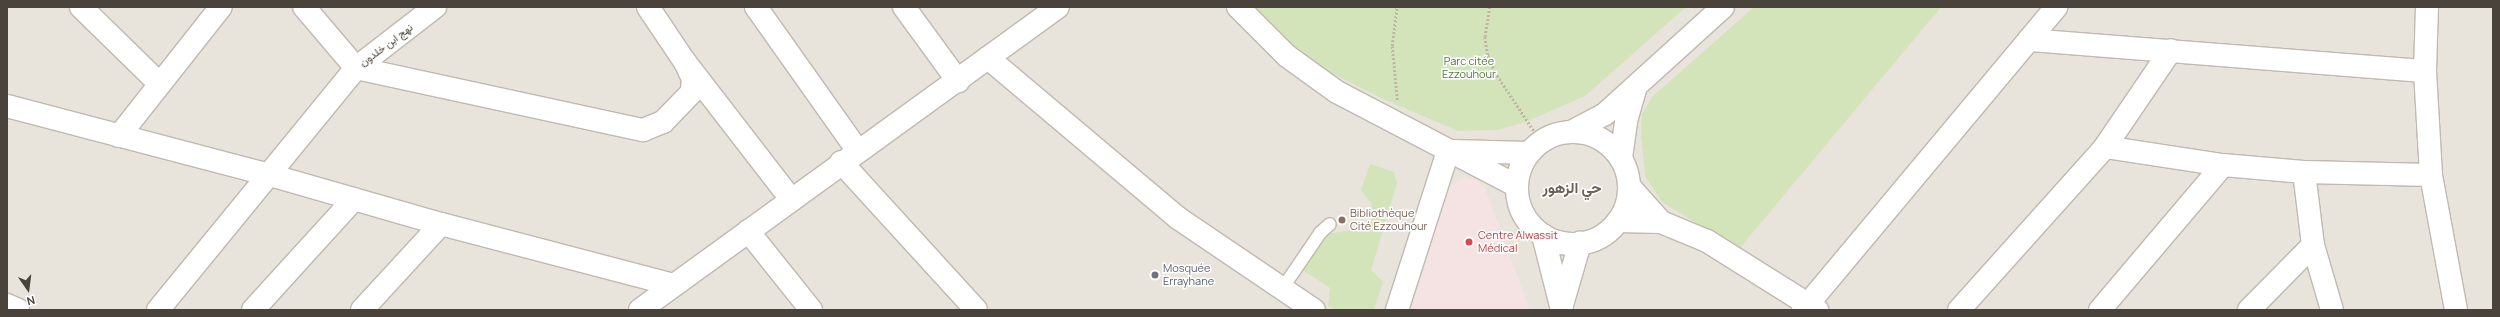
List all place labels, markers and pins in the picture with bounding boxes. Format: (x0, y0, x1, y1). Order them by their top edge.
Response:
place label: Bibliothèque Cité Ezzouhour (1350, 207, 1428, 233)
marker: Bibliothèque Cité Ezzouhour (1337, 215, 1347, 225)
place label: Centre Alwassit Médical (1478, 229, 1558, 255)
marker: Centre Alwassit Médical (1463, 236, 1475, 248)
place label: Mosquée Errayhane (1163, 262, 1214, 288)
marker: Mosquée Errayhane (1150, 270, 1160, 280)

